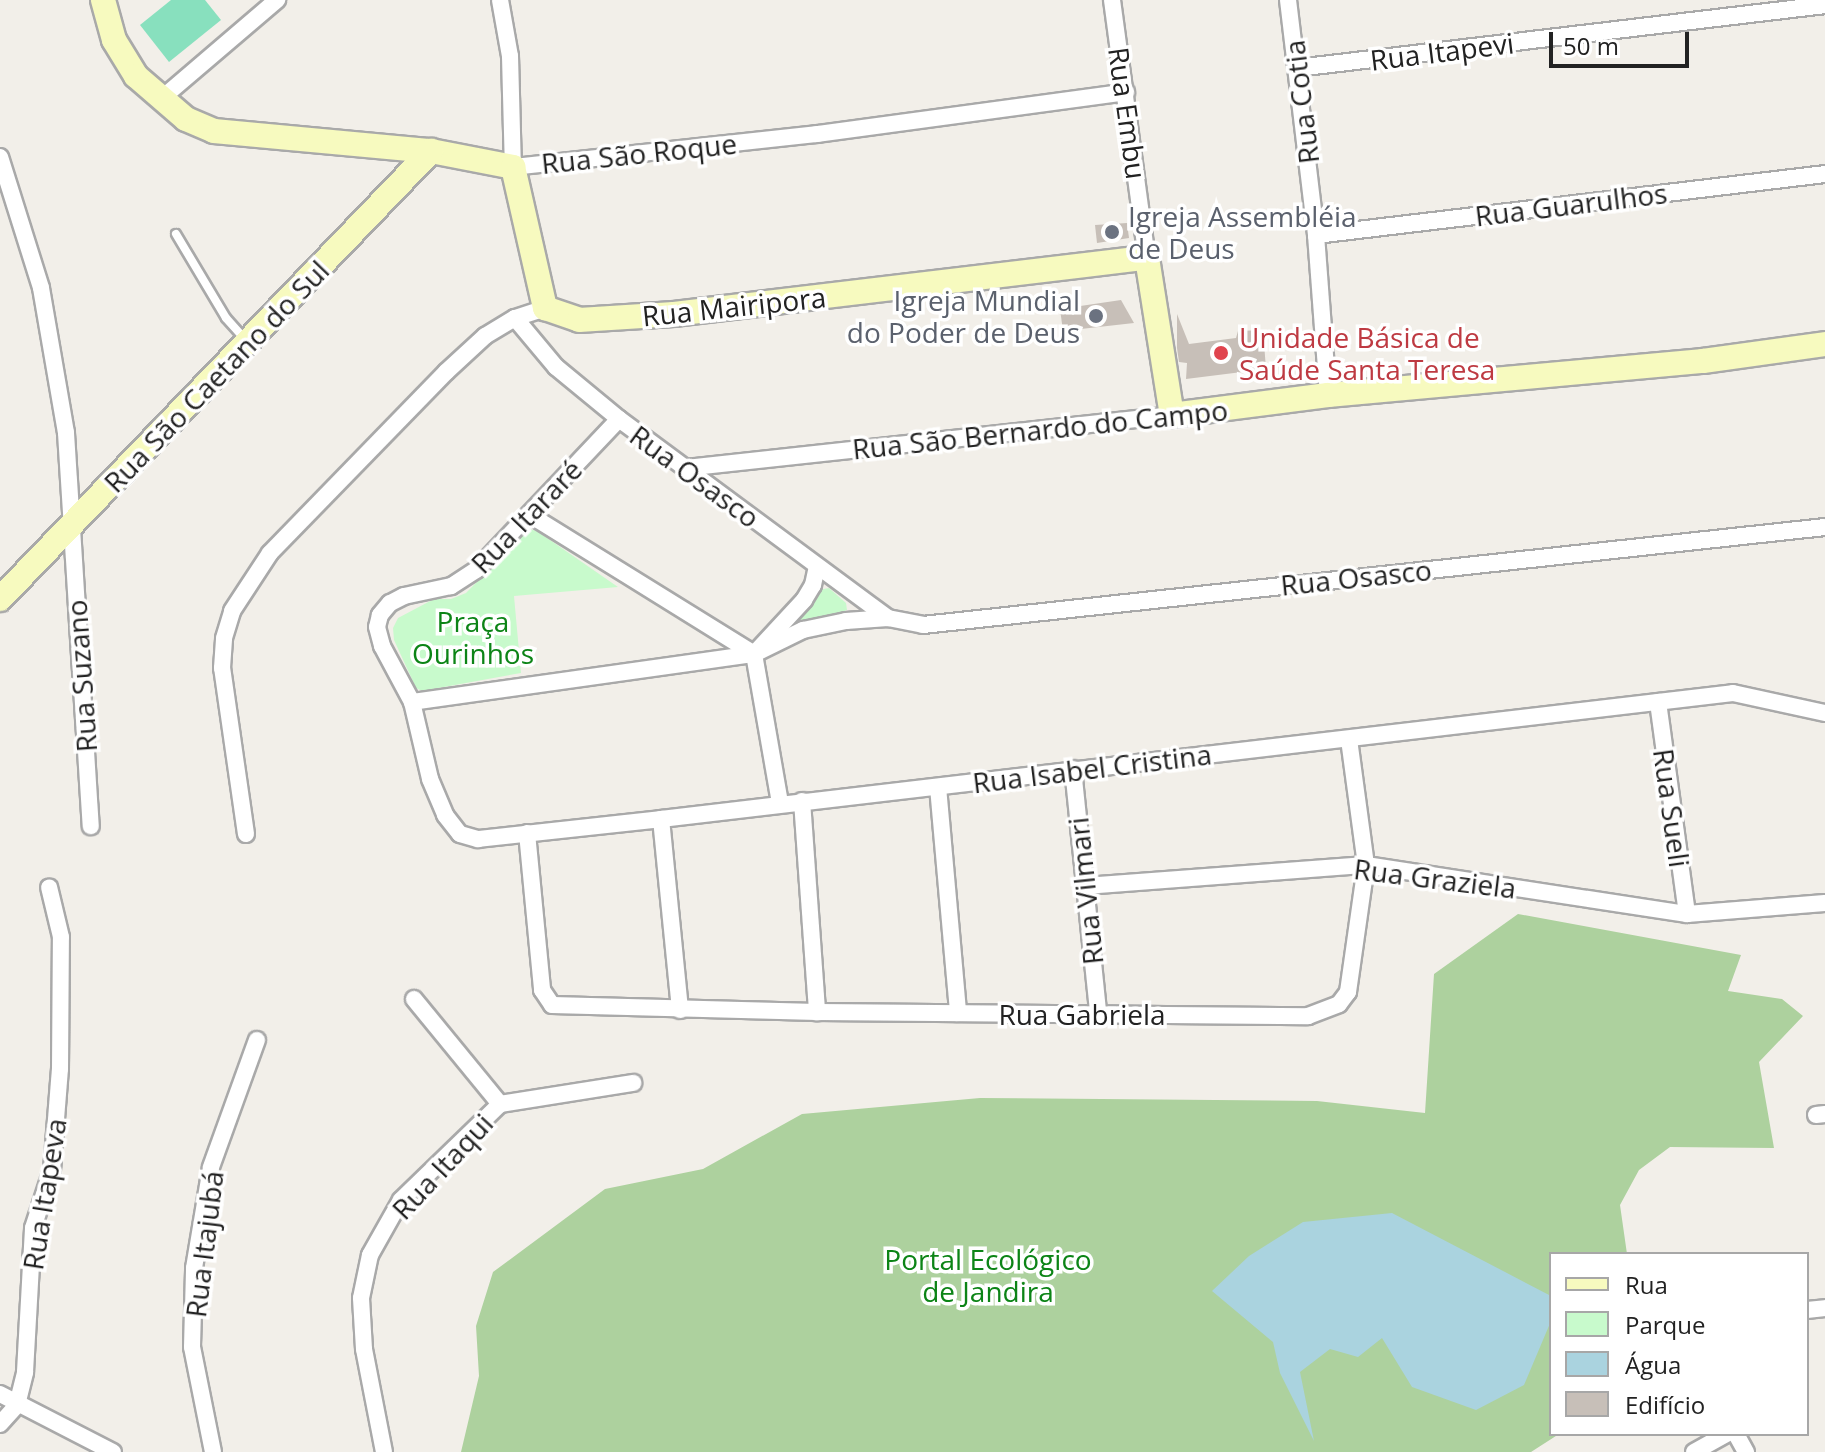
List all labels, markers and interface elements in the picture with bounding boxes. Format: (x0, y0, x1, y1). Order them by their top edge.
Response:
scale bar (1553, 16, 1693, 66)
street label: Rua Itapevi (1368, 26, 1516, 76)
text: 50 m (1563, 29, 1619, 62)
street label: Rua Cotia (1277, 38, 1325, 166)
street label: Rua Embu (1102, 45, 1154, 181)
street label: Rua São Roque (540, 126, 738, 180)
street label: Rua Guarulhos (1473, 176, 1669, 232)
place label: Igreja Assembléia de Deus (1128, 199, 1357, 265)
marker: Igreja Assembléia de Deus (1103, 223, 1121, 241)
street label: Rua São Caetano do Sul (97, 253, 335, 499)
street label: Rua Mairipora (640, 280, 828, 332)
place label: Igreja Mundial do Poder de Deus (847, 283, 1080, 349)
marker: Igreja Mundial do Poder de Deus (1087, 307, 1105, 325)
place label: Unidade Básica de Saúde Santa Teresa (1239, 320, 1495, 386)
marker: Unidade Básica de Saúde Santa Teresa (1210, 342, 1232, 364)
street label: Rua São Bernardo do Campo (851, 393, 1229, 465)
street label: Rua Osasco (624, 418, 766, 534)
street label: Rua Itararé (464, 452, 588, 580)
street label: Rua Osasco (1279, 552, 1433, 602)
street label: Rua Suzano (59, 599, 103, 753)
park label: Praça Ourinhos (412, 604, 534, 670)
street label: Rua Isabel Cristina (971, 737, 1213, 799)
street label: Rua Sueli (1647, 746, 1697, 870)
street label: Rua Vilmari (1061, 816, 1109, 966)
street label: Rua Graziela (1352, 851, 1518, 905)
street label: Rua Gabriela (998, 997, 1166, 1031)
street label: Rua Itaqui (385, 1106, 499, 1226)
street label: Rua Itapeva (15, 1116, 73, 1272)
street label: Rua Itajubá (178, 1169, 230, 1319)
park label: Portal Ecológico de Jandira (884, 1242, 1092, 1308)
legend (1549, 1252, 1809, 1436)
text: Rua (1625, 1268, 1668, 1301)
text: Parque (1625, 1308, 1705, 1341)
text: Água (1625, 1348, 1681, 1381)
text: Edifício (1625, 1388, 1705, 1421)

